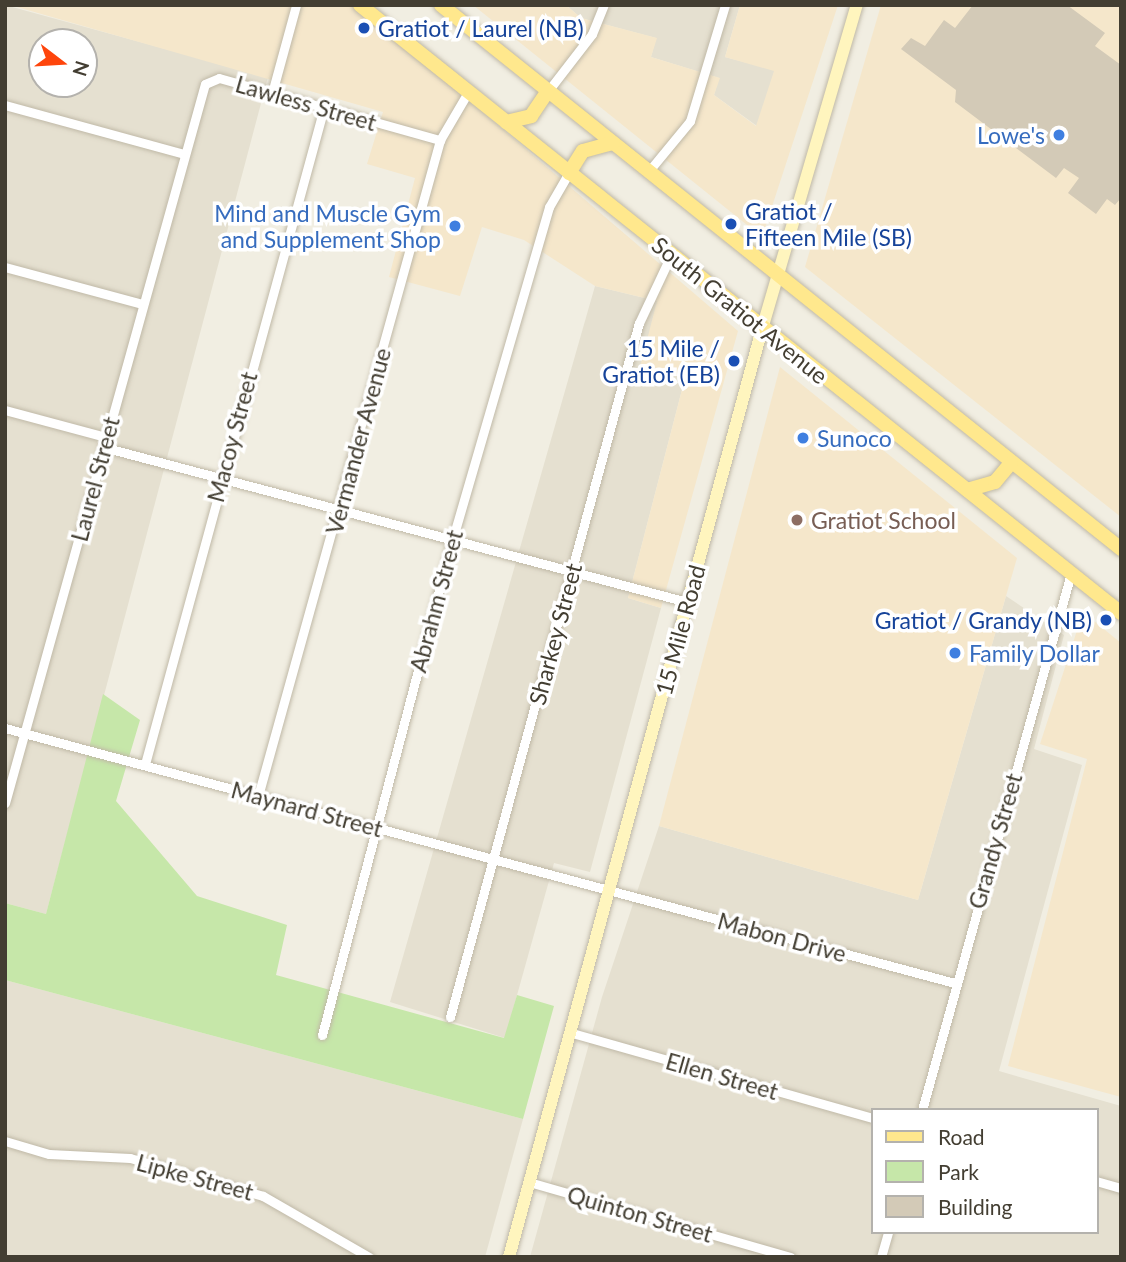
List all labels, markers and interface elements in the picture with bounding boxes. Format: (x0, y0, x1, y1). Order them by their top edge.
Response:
place label: Gratiot / Laurel (NB) (378, 14, 584, 42)
marker: Gratiot / Laurel (NB) (356, 20, 372, 36)
north arrow (28, 28, 98, 98)
text: N (69, 58, 95, 79)
street label: Lawless Street (232, 70, 380, 136)
place label: Lowe's (977, 121, 1045, 149)
marker: Lowe's (1051, 127, 1067, 143)
place label: Gratiot / Fifteen Mile (SB) (745, 197, 912, 251)
place label: Mind and Muscle Gym and Supplement Shop (214, 199, 441, 253)
marker: Gratiot / Fifteen Mile (SB) (723, 216, 739, 232)
marker: Mind and Muscle Gym and Supplement Shop (447, 218, 463, 234)
street label: South Gratiot Avenue (646, 230, 834, 390)
place label: 15 Mile / Gratiot (EB) (602, 334, 720, 388)
street label: Vermander Avenue (320, 344, 396, 538)
marker: 15 Mile / Gratiot (EB) (726, 353, 742, 369)
street label: Macoy Street (201, 369, 263, 505)
street label: Laurel Street (65, 414, 125, 544)
place label: Sunoco (817, 424, 892, 452)
marker: Sunoco (795, 430, 811, 446)
place label: Gratiot School (811, 506, 956, 534)
marker: Gratiot School (789, 512, 805, 528)
street label: Abrahm Street (404, 527, 468, 675)
street label: Sharkey Street (523, 560, 587, 708)
street label: 15 Mile Road (649, 562, 711, 698)
place label: Gratiot / Grandy (NB) (874, 606, 1092, 634)
marker: Gratiot / Grandy (NB) (1098, 612, 1114, 628)
place label: Family Dollar (969, 639, 1100, 667)
marker: Family Dollar (947, 645, 963, 661)
street label: Grandy Street (962, 770, 1028, 912)
street label: Maynard Street (228, 776, 386, 842)
street label: Mabon Drive (715, 907, 849, 967)
street label: Ellen Street (663, 1047, 781, 1105)
legend (870, 1108, 1098, 1234)
text: Road (938, 1124, 985, 1149)
street label: Lipke Street (134, 1148, 256, 1206)
text: Park (938, 1159, 979, 1184)
street label: Quinton Street (564, 1180, 716, 1248)
text: Building (938, 1194, 1013, 1219)

